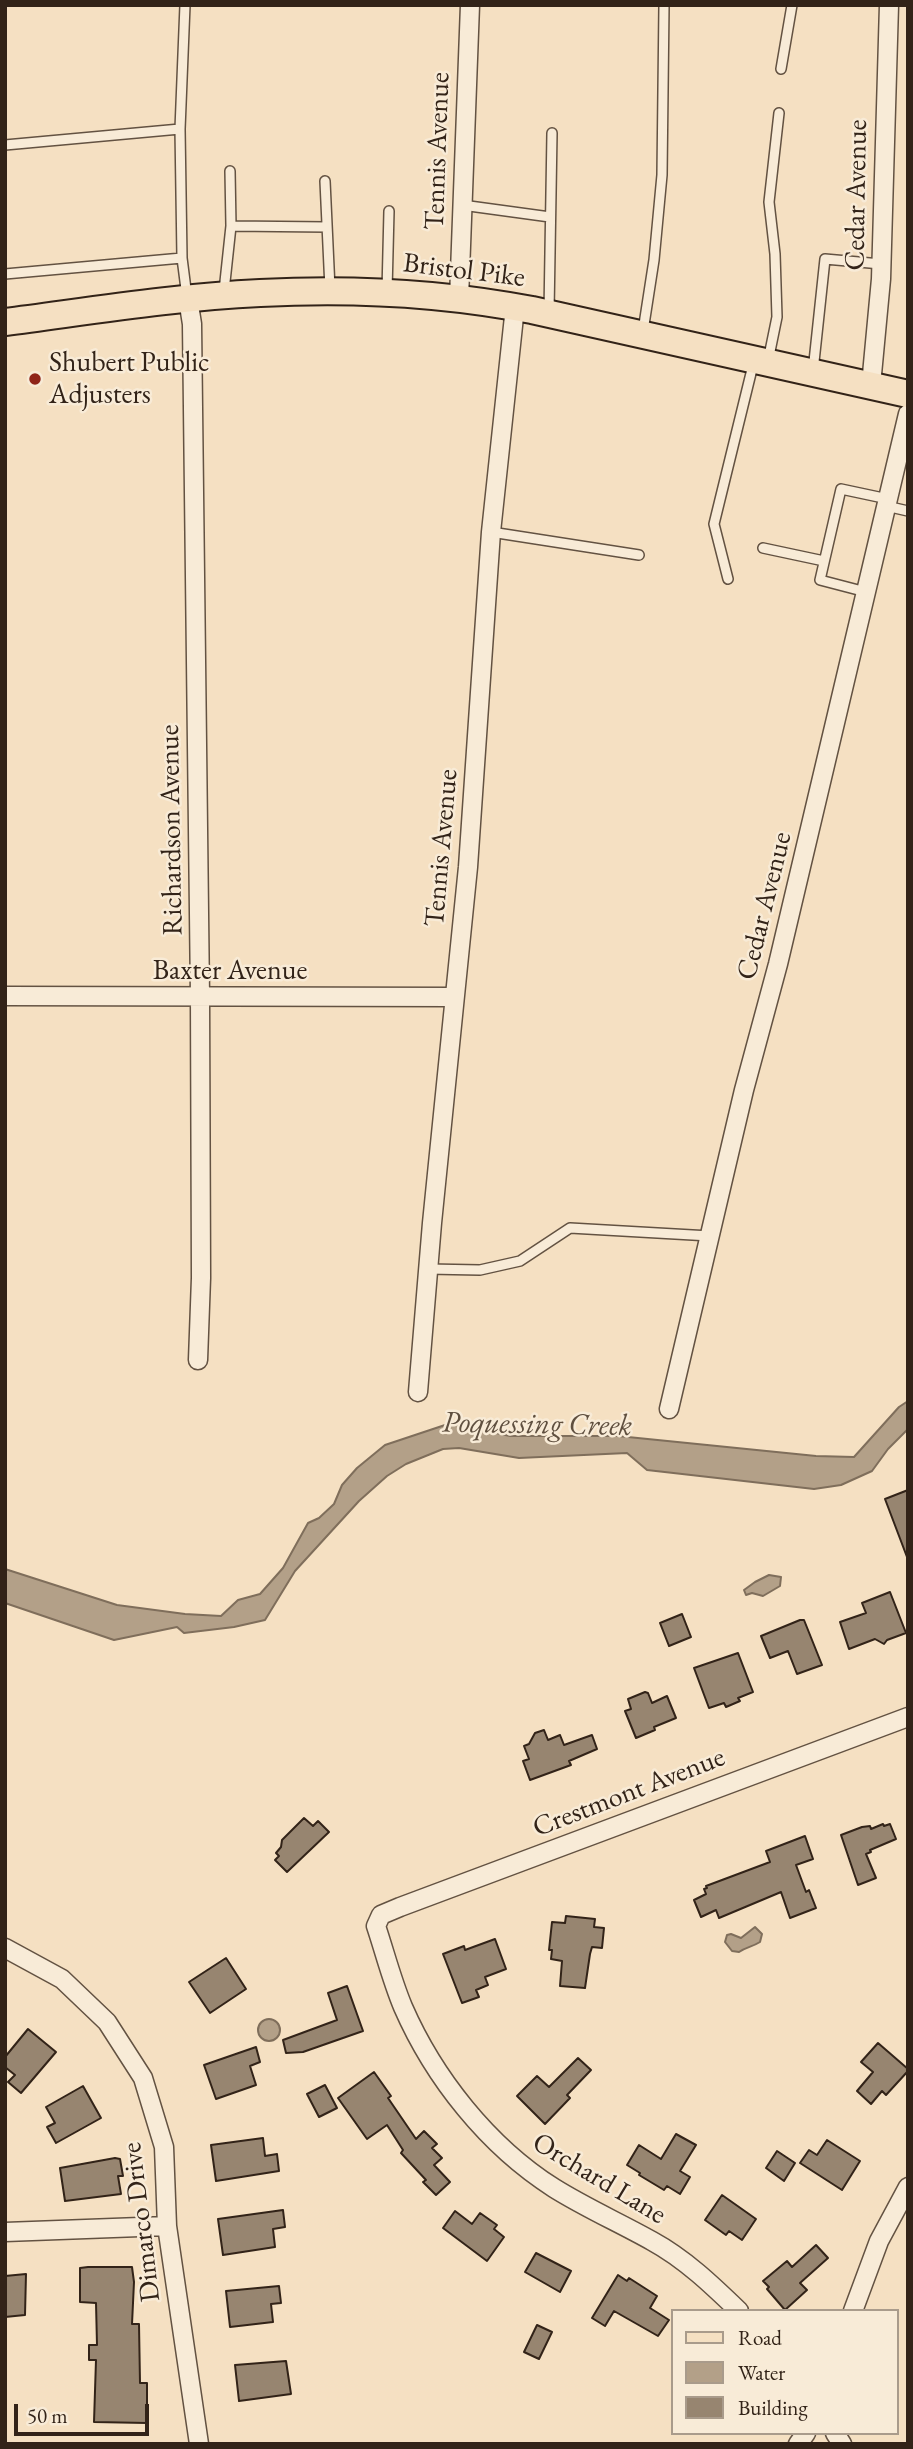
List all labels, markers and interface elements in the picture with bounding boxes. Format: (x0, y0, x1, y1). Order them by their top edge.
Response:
street label: Tennis Avenue (418, 71, 458, 231)
street label: Cedar Avenue (839, 119, 875, 271)
street label: Bristol Pike (401, 247, 527, 295)
place label: Shubert Public Adjusters (49, 346, 209, 412)
marker: Shubert Public Adjusters (27, 371, 43, 387)
street label: Richardson Avenue (153, 724, 191, 936)
street label: Tennis Avenue (418, 768, 466, 928)
street label: Cedar Avenue (730, 829, 800, 983)
street label: Baxter Avenue (153, 954, 307, 988)
water label: Poquessing Creek (442, 1405, 632, 1445)
street label: Crestmont Avenue (528, 1741, 730, 1845)
street label: Orchard Lane (526, 2126, 672, 2232)
street label: Dimarco Drive (116, 2140, 168, 2304)
legend (671, 2309, 899, 2435)
text: Road (738, 2324, 782, 2351)
text: Water (738, 2359, 785, 2386)
scale bar (18, 2390, 152, 2434)
text: Building (738, 2394, 808, 2421)
text: 50 m (27, 2402, 68, 2429)

